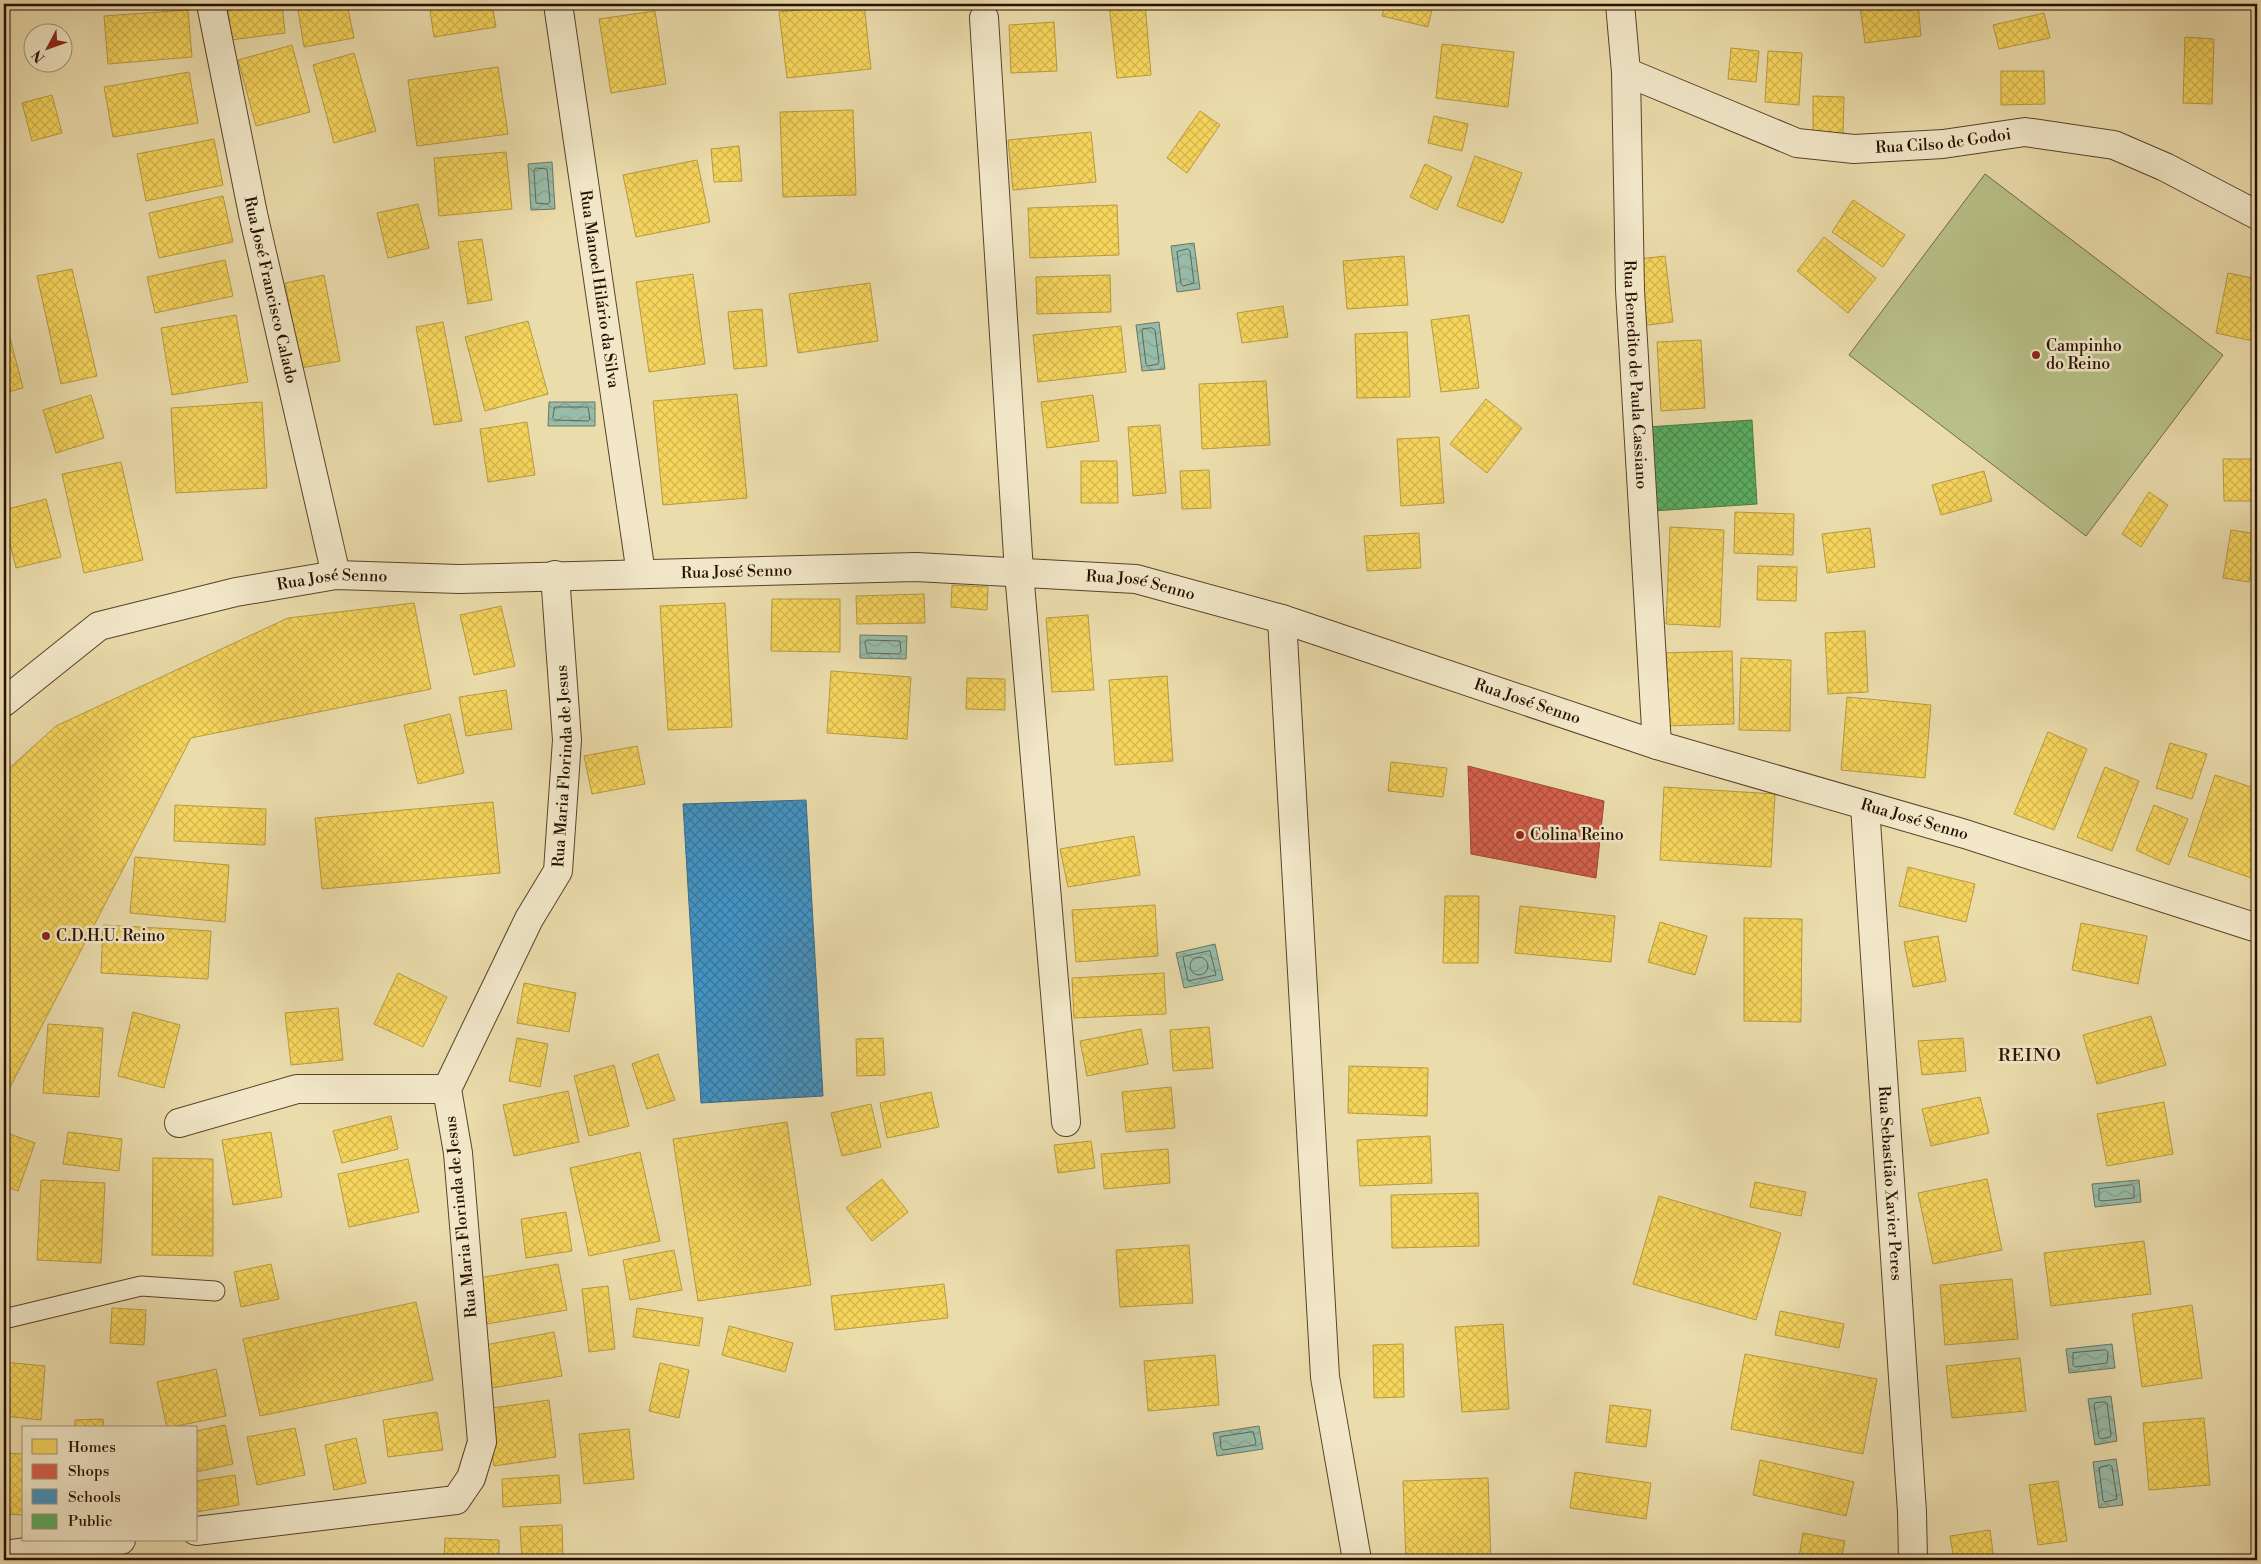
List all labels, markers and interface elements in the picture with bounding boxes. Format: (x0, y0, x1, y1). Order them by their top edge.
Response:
north arrow (22, 22, 72, 72)
text: N (29, 46, 49, 66)
street label: Rua Cilso de Godoi (1875, 124, 2012, 158)
street label: Rua Manoel Hilário da Silva (575, 189, 624, 390)
street label: Rua José Francisco Calado (240, 194, 302, 385)
street label: Rua Benedito de Paula Cassiano (1619, 260, 1652, 490)
place label: Campinho do Reino (2046, 336, 2122, 374)
marker: Campinho do Reino (2030, 349, 2042, 361)
street label: Rua José Senno (681, 560, 792, 583)
street label: Rua José Senno (275, 565, 388, 595)
street label: Rua José Senno (1085, 566, 1197, 605)
street label: Rua Maria Florinda de Jesus (548, 664, 577, 868)
street label: Rua José Senno (1471, 674, 1583, 729)
street label: Rua José Senno (1858, 794, 1971, 845)
place label: Colina Reino (1530, 825, 1624, 845)
marker: Colina Reino (1514, 829, 1526, 841)
place label: C.D.H.U. Reino (56, 926, 165, 946)
marker: C.D.H.U. Reino (40, 930, 52, 942)
district label: REINO (1998, 1044, 2062, 1067)
street label: Rua Sebastião Xavier Peres (1874, 1085, 1907, 1281)
street label: Rua Maria Florinda de Jesus (440, 1115, 482, 1319)
legend (22, 1426, 198, 1542)
text: Homes (68, 1438, 116, 1457)
text: Shops (68, 1462, 109, 1481)
text: Schools (68, 1488, 121, 1507)
text: Public (68, 1512, 112, 1531)

